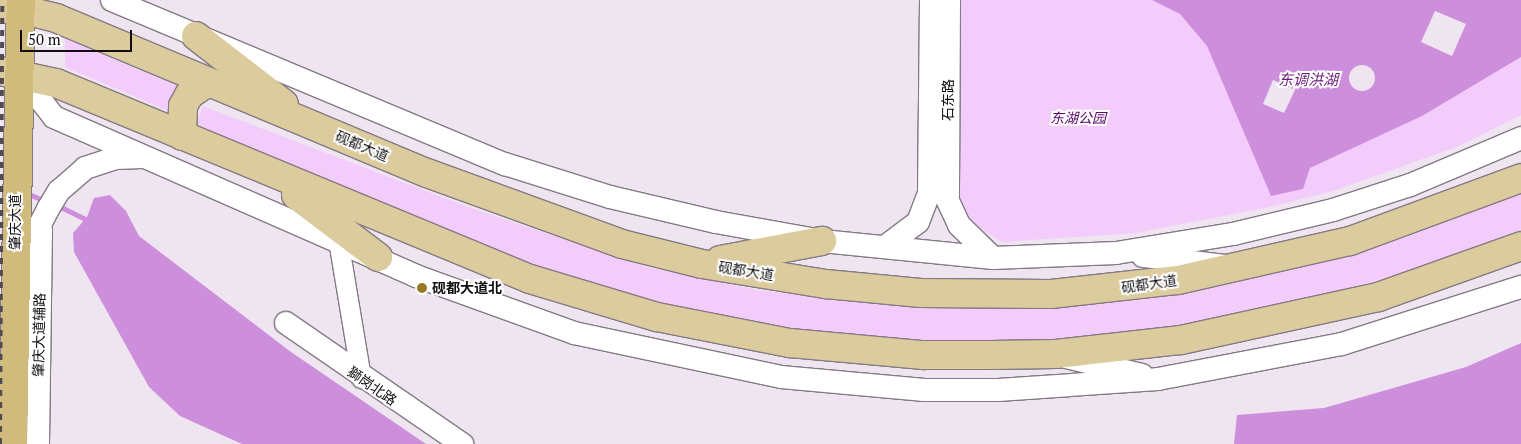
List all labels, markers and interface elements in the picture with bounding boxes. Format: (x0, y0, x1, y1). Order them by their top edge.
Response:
scale bar (22, 20, 135, 52)
text: 50 m (28, 29, 61, 49)
water label: 东调洪湖 (1278, 71, 1338, 89)
street label: 石东路 (940, 79, 956, 121)
park label: 东湖公园 (1050, 110, 1106, 126)
street label: 砚都大道 (333, 127, 391, 165)
street label: 肇庆大道 (7, 194, 23, 250)
street label: 砚都大道 (717, 258, 775, 284)
street label: 砚都大道 (1120, 272, 1178, 296)
place label: 砚都大道北 (432, 280, 502, 296)
marker: 砚都大道北 (416, 282, 428, 294)
street label: 肇庆大道辅路 (30, 293, 48, 377)
street label: 獅岗北路 (344, 363, 400, 409)

